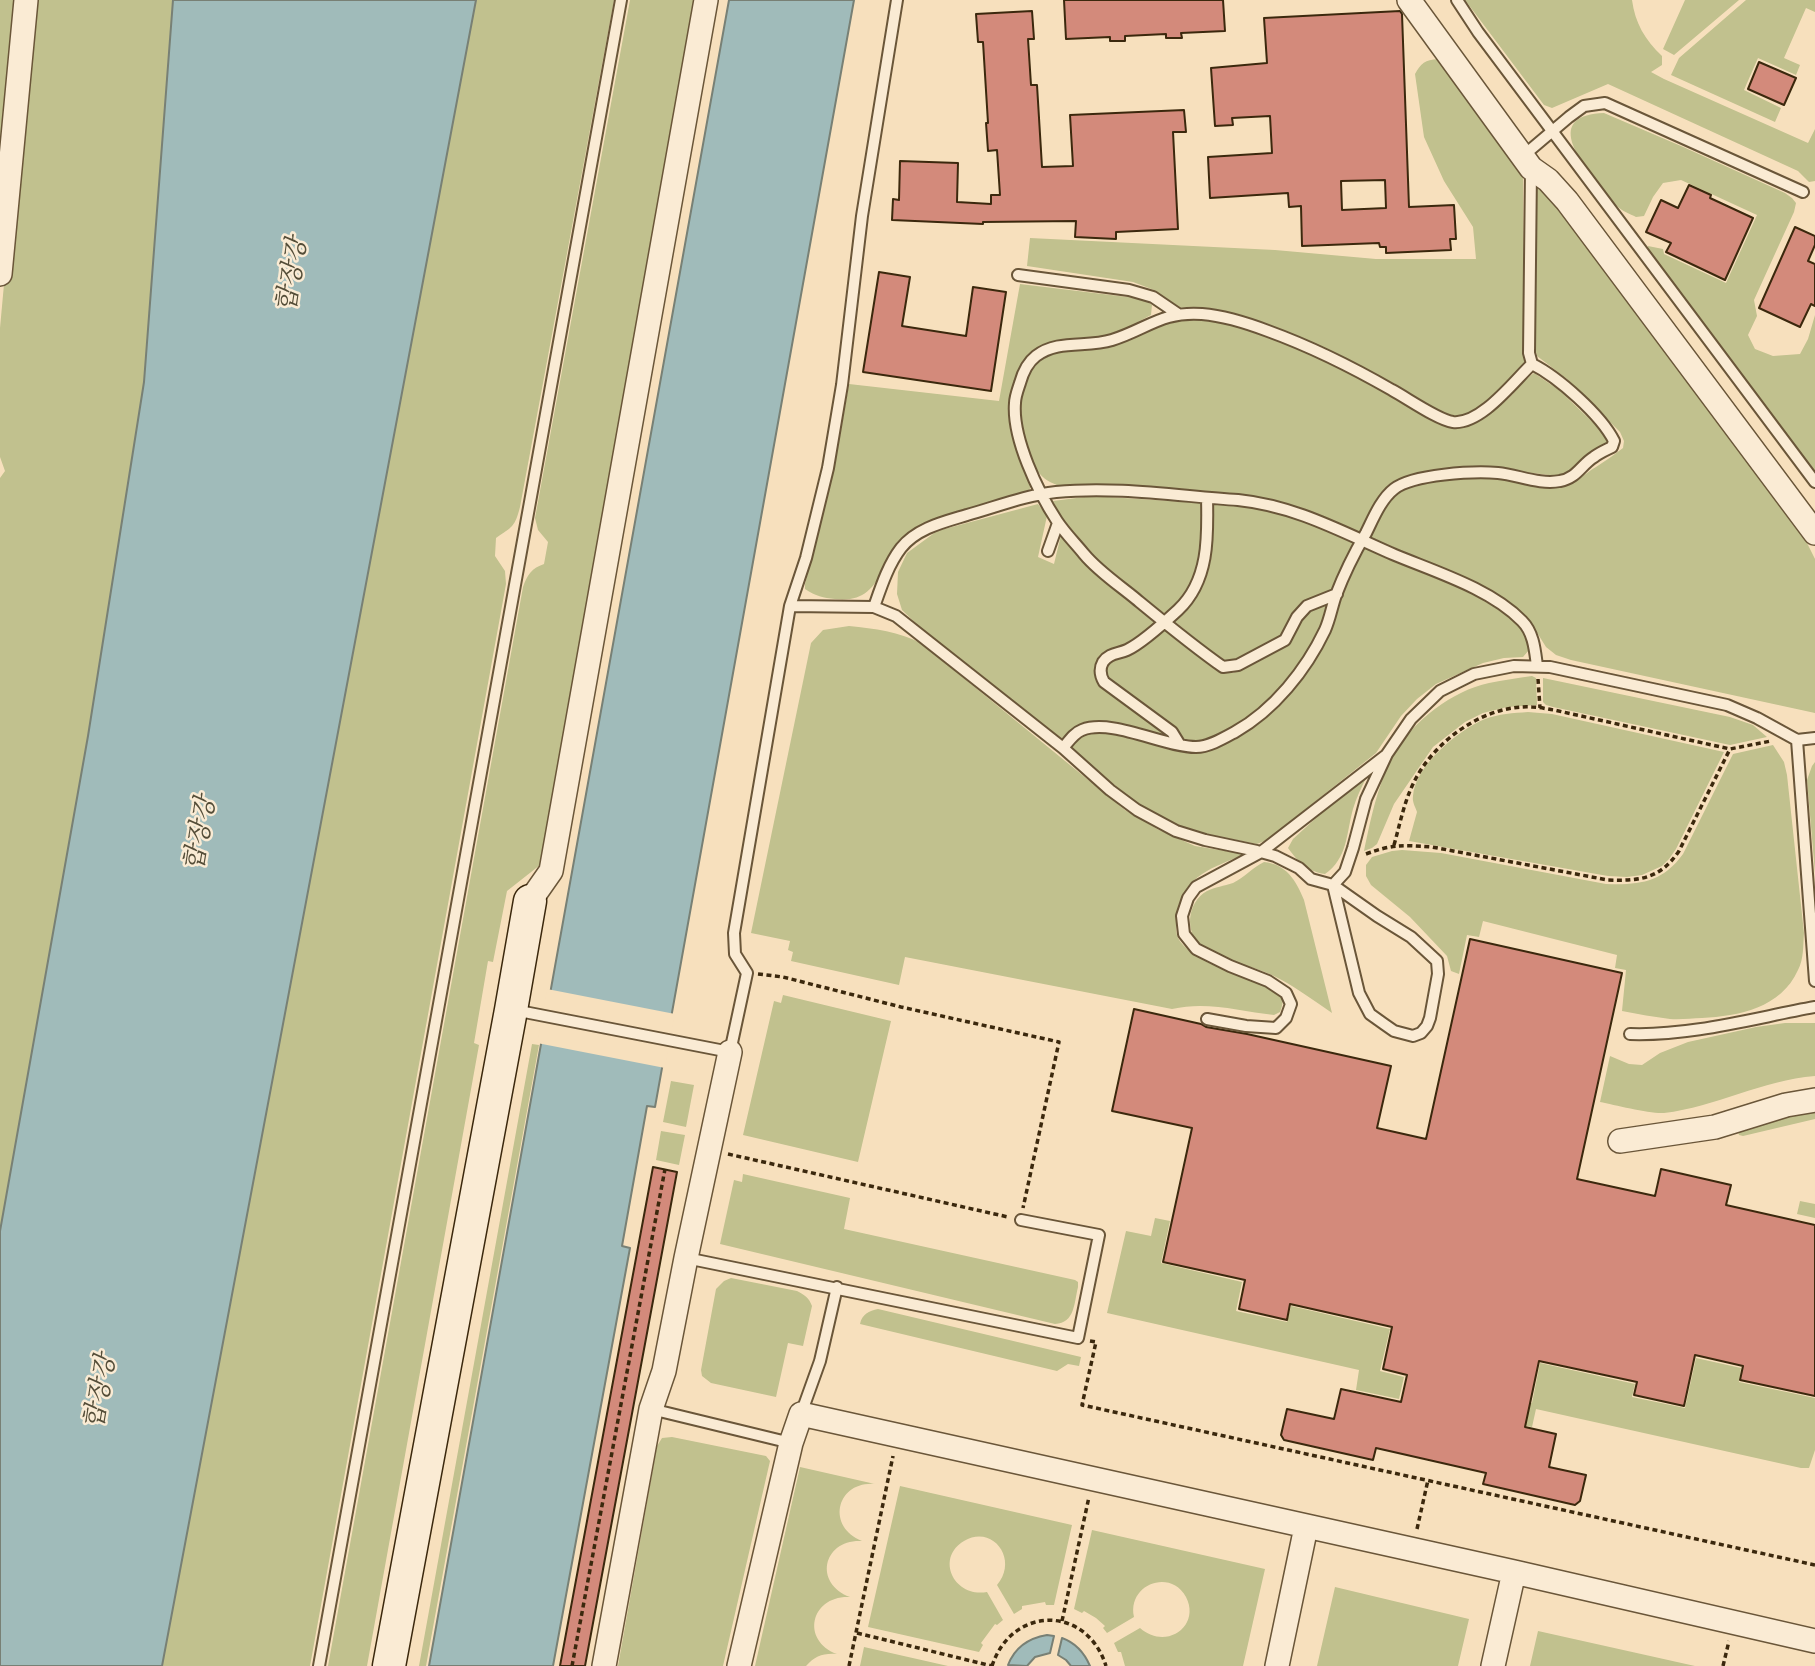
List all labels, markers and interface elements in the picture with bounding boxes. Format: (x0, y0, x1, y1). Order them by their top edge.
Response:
water label: 합장강 (272, 235, 314, 315)
water label: 합장강 (179, 794, 223, 874)
water label: 합장강 (79, 1352, 123, 1432)

